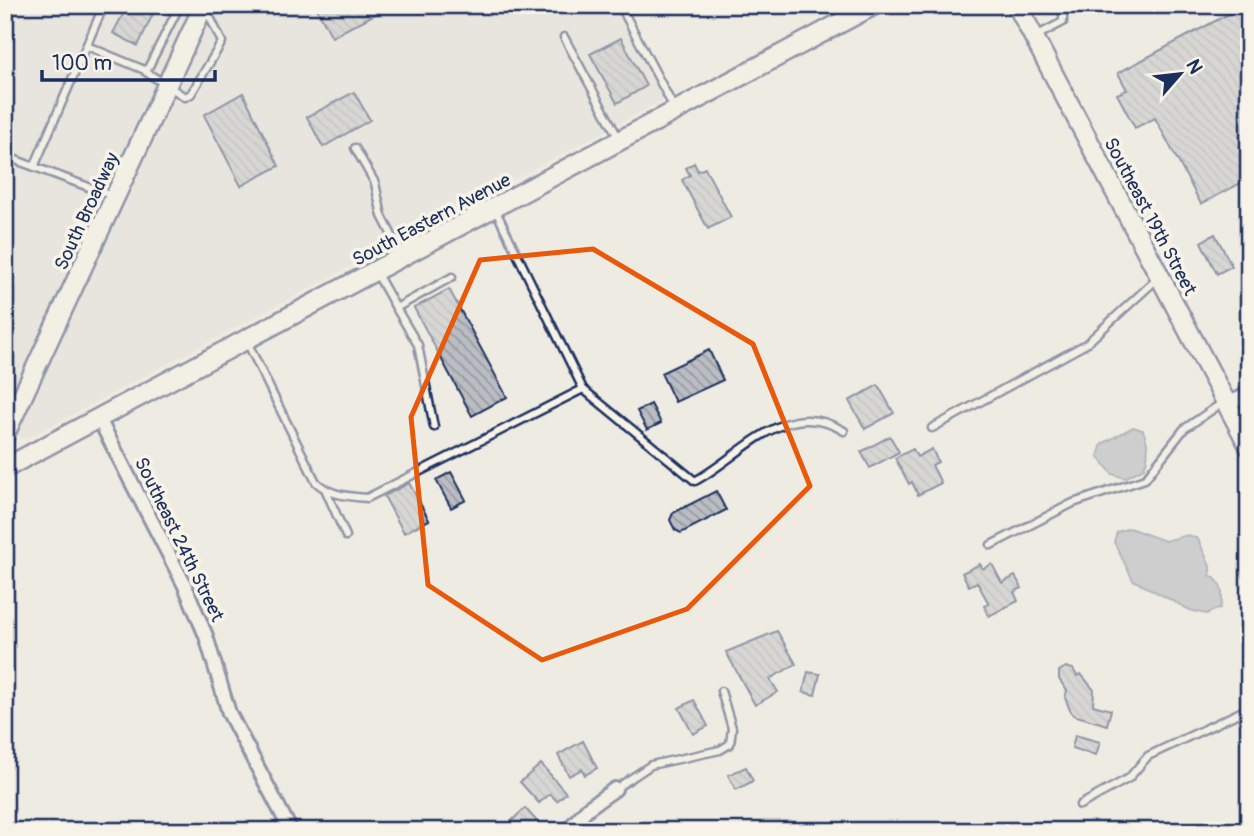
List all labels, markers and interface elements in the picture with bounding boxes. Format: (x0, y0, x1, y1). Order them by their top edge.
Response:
scale bar (42, 38, 215, 82)
north arrow (1146, 38, 1216, 108)
text: 100 m (52, 50, 112, 77)
text: N (1181, 55, 1208, 78)
street label: Southeast 19th Street (1098, 133, 1202, 300)
street label: South Broadway (49, 149, 125, 274)
street label: South Eastern Avenue (348, 168, 515, 272)
street label: Southeast 24th Street (129, 453, 229, 626)

